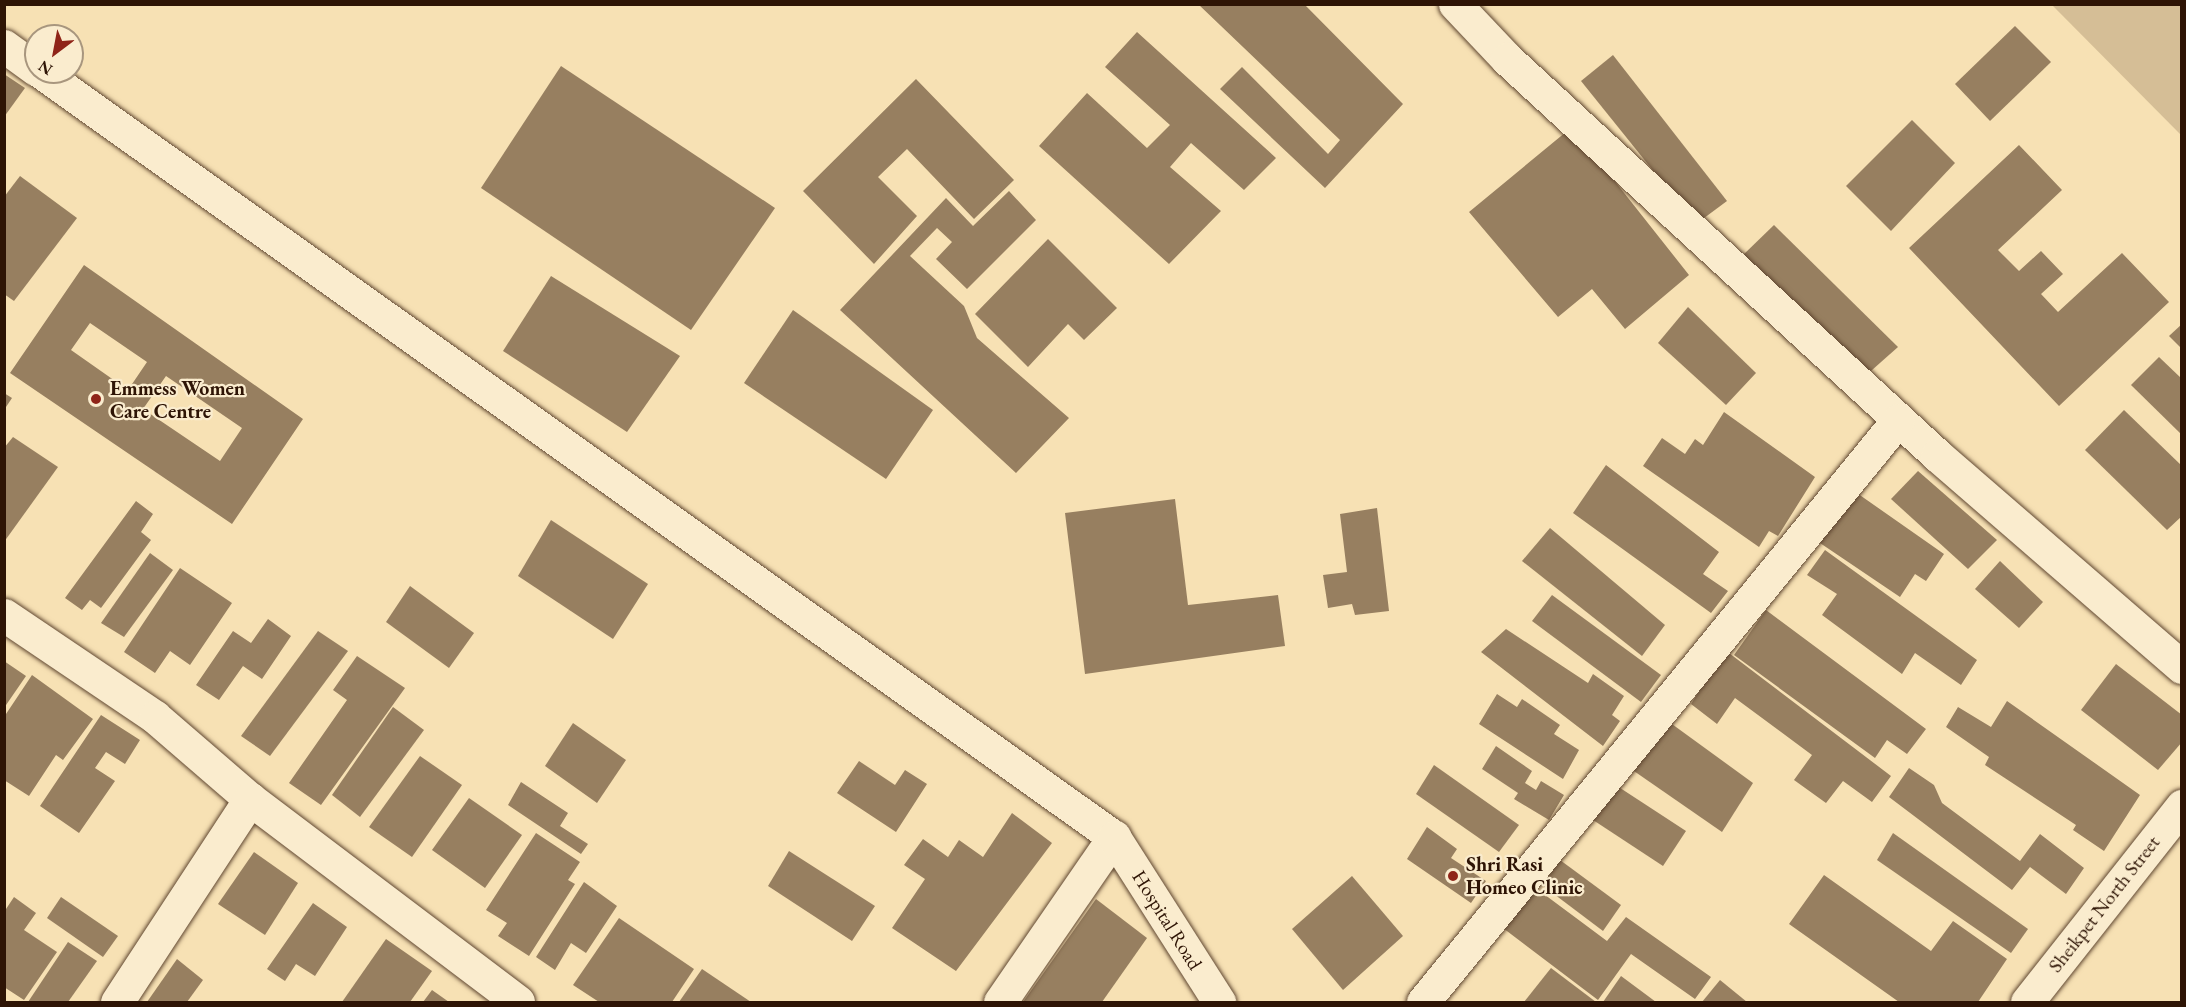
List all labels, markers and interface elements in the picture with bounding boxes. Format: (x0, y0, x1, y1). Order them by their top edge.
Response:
north arrow (24, 24, 84, 84)
text: N (34, 56, 56, 80)
place label: Emmess Women Care Centre (110, 376, 245, 423)
marker: Emmess Women Care Centre (87, 390, 105, 408)
street label: Sheikpet North Street (2043, 831, 2165, 977)
place label: Shri Rasi Homeo Clinic (1466, 852, 1583, 899)
street label: Hospital Road (1127, 866, 1207, 974)
marker: Shri Rasi Homeo Clinic (1444, 867, 1462, 885)

